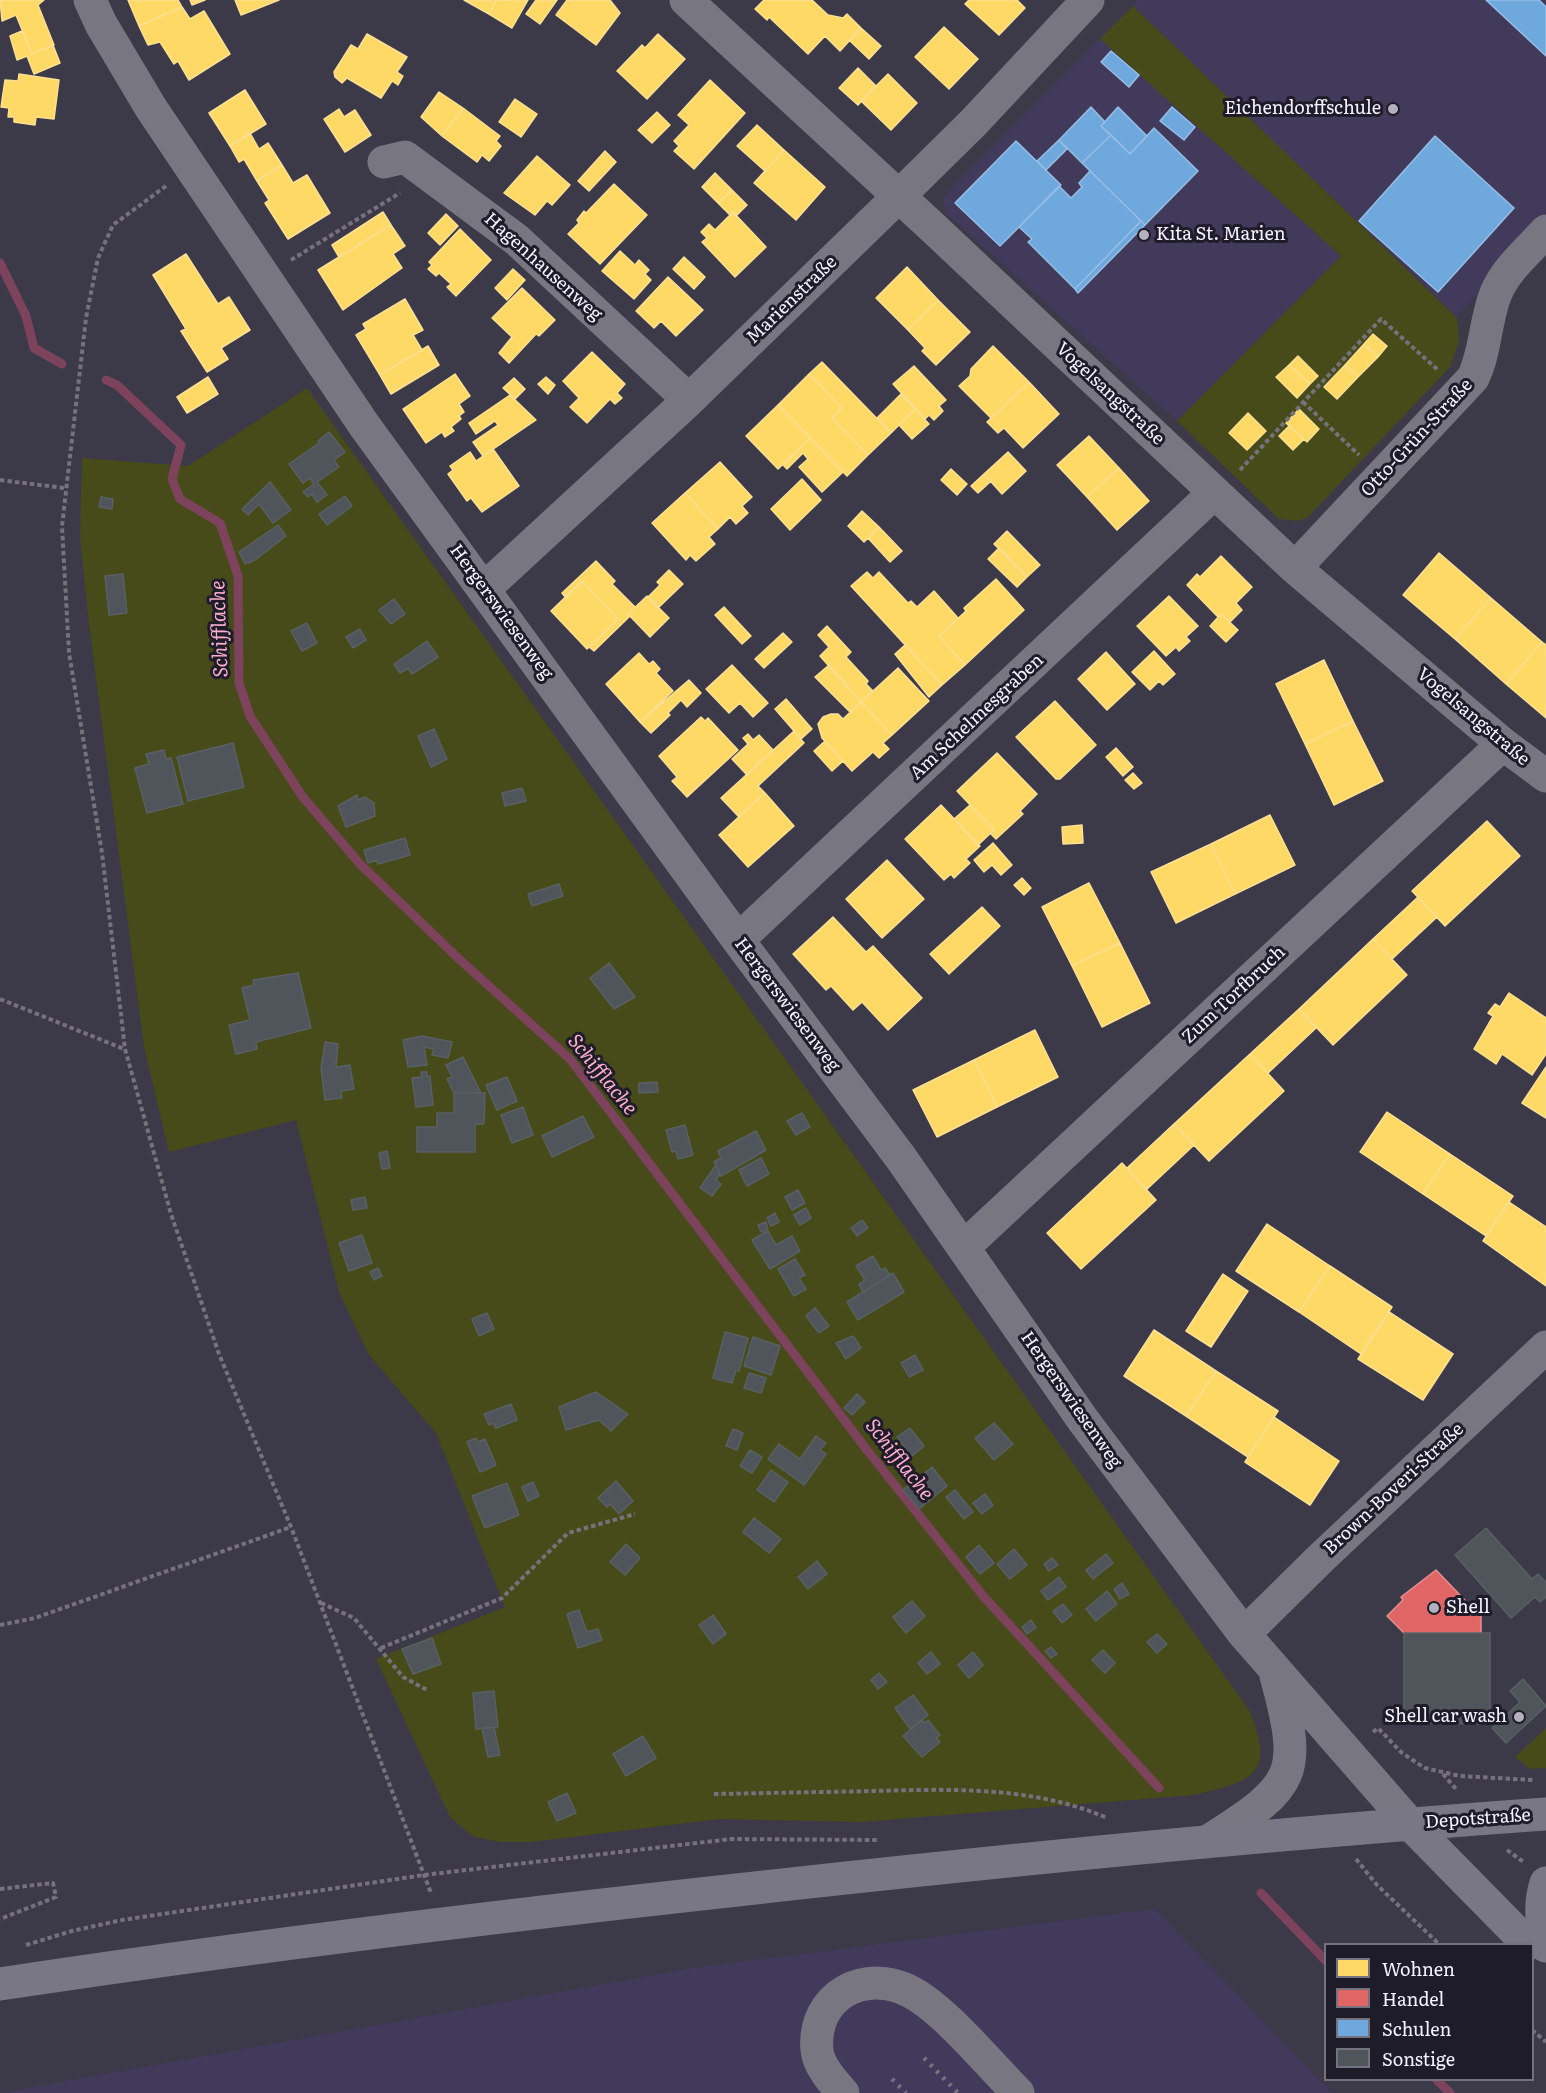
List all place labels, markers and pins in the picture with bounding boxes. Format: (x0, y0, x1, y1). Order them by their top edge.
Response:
place label: Eichendorffschule (1224, 98, 1381, 120)
marker: Eichendorffschule (1386, 102, 1400, 116)
place label: Kita St. Marien (1156, 224, 1286, 246)
marker: Kita St. Marien (1137, 228, 1151, 242)
place label: Shell (1446, 1597, 1490, 1619)
marker: Shell (1427, 1601, 1441, 1615)
place label: Shell car wash (1384, 1706, 1507, 1728)
marker: Shell car wash (1512, 1710, 1526, 1724)

